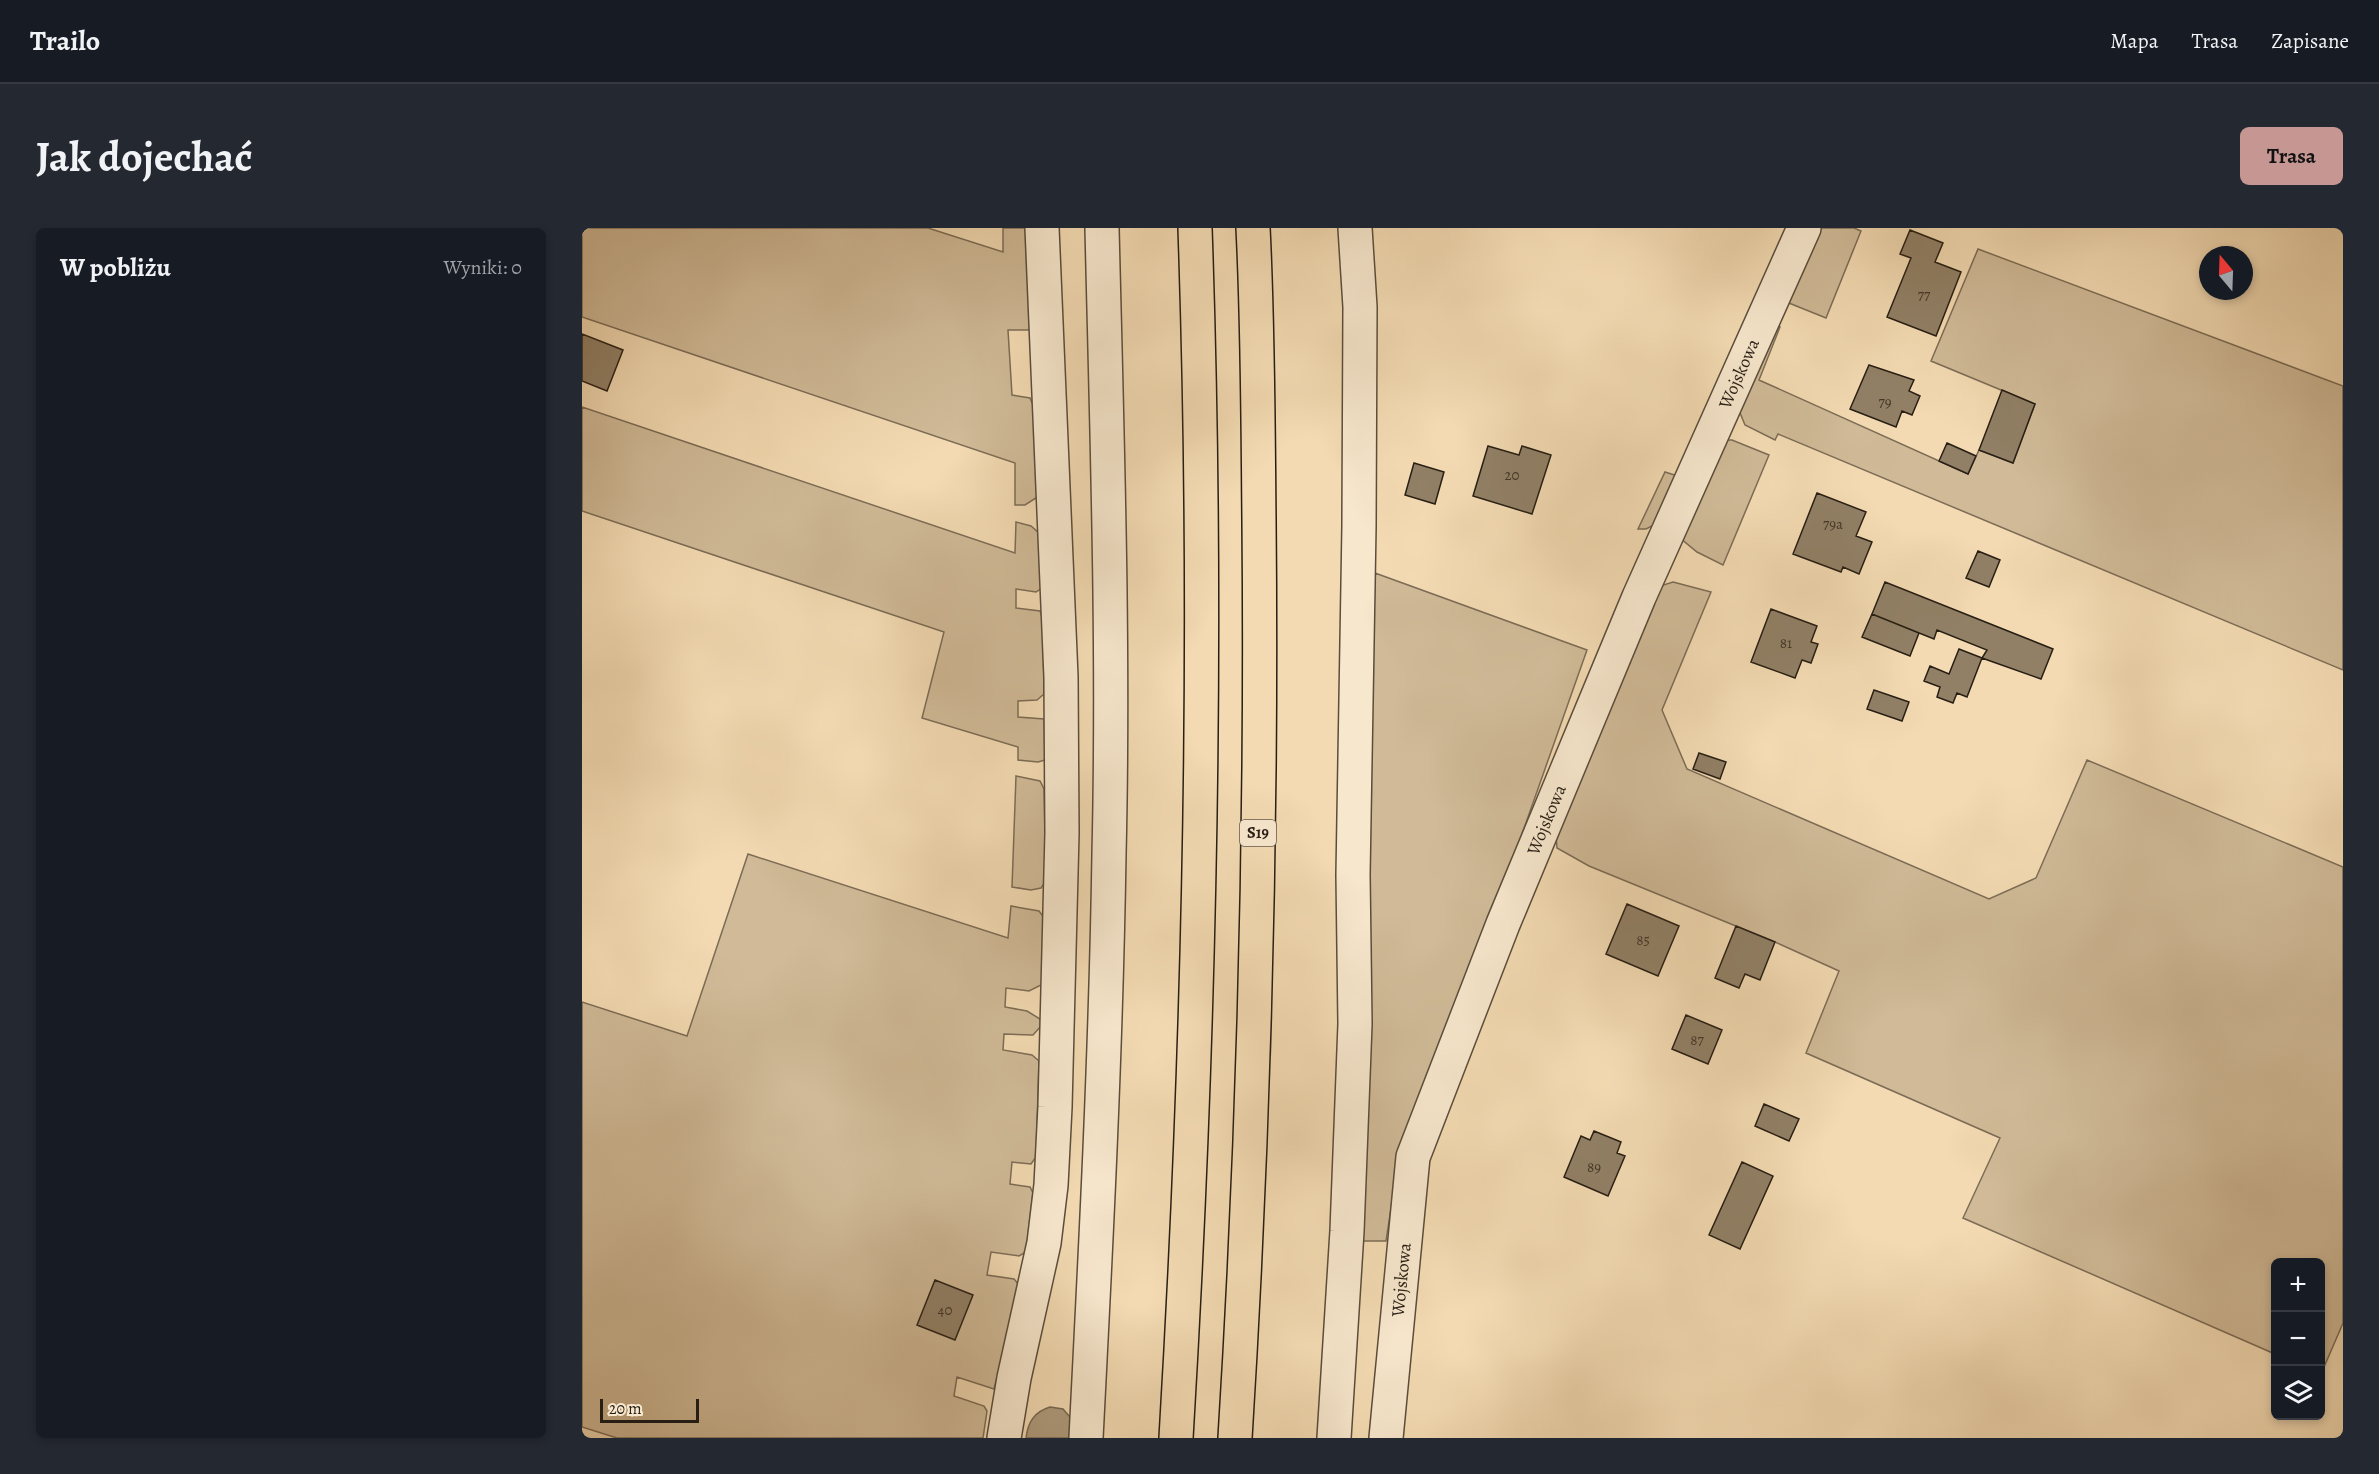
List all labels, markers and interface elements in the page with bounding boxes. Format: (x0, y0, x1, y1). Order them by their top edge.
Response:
text: Trailo (30, 22, 100, 60)
text: Mapa (2110, 27, 2158, 55)
text: Trasa (2191, 27, 2238, 55)
text: Zapisane (2271, 27, 2349, 55)
button: Trasa (2240, 127, 2343, 185)
text: Jak dojechać (36, 128, 253, 185)
north arrow (2199, 246, 2253, 300)
text: W pobliżu (60, 250, 171, 285)
text: Wyniki: 0 (443, 254, 522, 281)
house number: 77 (1918, 285, 1931, 305)
street label: Wojskowa (1712, 334, 1765, 413)
house number: 79 (1878, 392, 1892, 412)
house number: 20 (1504, 465, 1520, 485)
house number: 79a (1823, 514, 1843, 534)
house number: 81 (1780, 633, 1792, 653)
street label: Wojskowa (1521, 780, 1572, 860)
road number: S19 (1240, 820, 1276, 846)
house number: 85 (1636, 930, 1650, 950)
house number: 87 (1690, 1030, 1704, 1050)
house number: 89 (1587, 1157, 1601, 1177)
street label: Wojskowa (1386, 1241, 1417, 1319)
map controls (2271, 1258, 2325, 1420)
button: + (2271, 1258, 2325, 1312)
house number: 40 (938, 1300, 952, 1320)
button: − (2271, 1312, 2325, 1366)
button: layers (2271, 1366, 2325, 1420)
scale bar (600, 1396, 699, 1424)
text: 20 m (609, 1398, 642, 1420)

